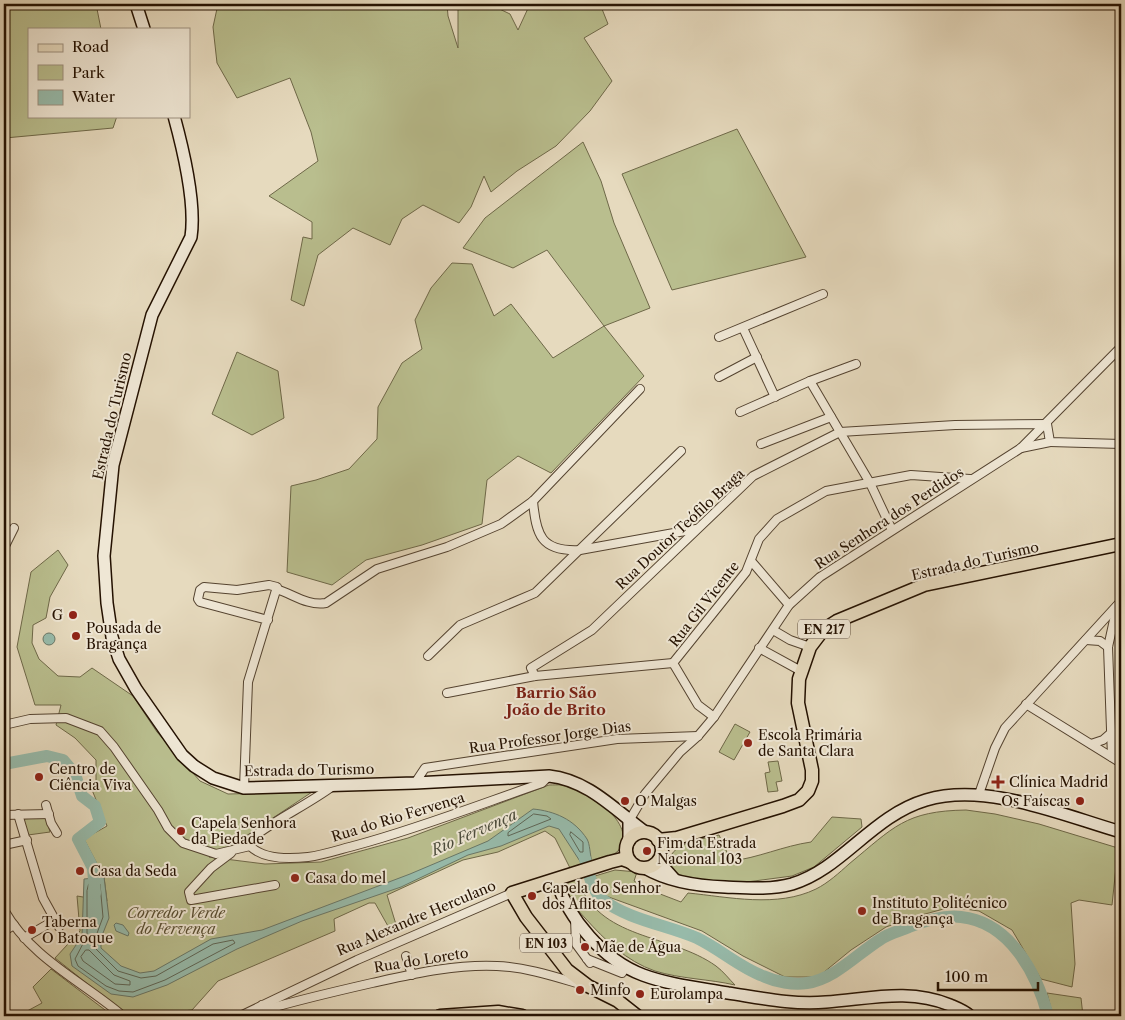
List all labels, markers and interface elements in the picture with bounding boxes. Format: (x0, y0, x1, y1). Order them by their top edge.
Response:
legend (28, 28, 190, 118)
text: Road (72, 37, 109, 56)
text: Park (72, 63, 106, 82)
text: Water (71, 87, 116, 106)
street label: Estrada do Turismo (89, 351, 135, 481)
street label: Rua Senhora dos Perdidos (811, 463, 967, 573)
street label: Rua Doutor Teófilo Braga (612, 464, 749, 593)
street label: Estrada do Turismo (910, 538, 1040, 584)
street label: Rua Gil Vicente (665, 557, 743, 650)
place label: G (52, 606, 63, 624)
marker: G (67, 609, 79, 621)
place label: Pousada de Bragança (86, 619, 162, 653)
road number: EN 217 (798, 620, 850, 638)
marker: Pousada de Bragança (70, 630, 82, 642)
district label: Barrio São João de Brito (503, 683, 606, 719)
street label: Rua Professor Jorge Dias (468, 717, 632, 757)
place label: Escola Primária de Santa Clara (758, 726, 863, 760)
marker: Escola Primária de Santa Clara (742, 737, 754, 749)
place label: Centro de Ciência Viva (49, 760, 132, 794)
street label: Estrada do Turismo (244, 760, 374, 780)
marker: Centro de Ciência Viva (33, 771, 45, 783)
place label: Clínica Madrid (1009, 773, 1109, 791)
marker: Clínica Madrid (991, 775, 1005, 789)
street label: Rua do Rio Fervença (329, 788, 467, 846)
place label: O Malgas (635, 792, 697, 810)
place label: Os Faíscas (1001, 792, 1070, 810)
marker: O Malgas (619, 795, 631, 807)
marker: Os Faíscas (1074, 795, 1086, 807)
water label: Rio Fervença (427, 805, 520, 860)
place label: Capela Senhora da Piedade (191, 814, 297, 848)
marker: Capela Senhora da Piedade (175, 825, 187, 837)
place label: Fim da Estrada Nacional 103 (657, 834, 757, 868)
marker: Fim da Estrada Nacional 103 (641, 845, 653, 857)
place label: Casa da Seda (90, 862, 177, 880)
marker: Casa da Seda (74, 865, 86, 877)
place label: Casa do mel (305, 869, 386, 887)
marker: Casa do mel (289, 872, 301, 884)
street label: Rua Alexandre Herculano (334, 876, 498, 960)
place label: Capela do Senhor dos Aflitos (542, 879, 661, 913)
marker: Capela do Senhor dos Aflitos (526, 890, 538, 902)
place label: Instituto Politécnico de Bragança (872, 894, 1007, 928)
park label: Corredor Verde do Fervença (127, 904, 226, 938)
marker: Instituto Politécnico de Bragança (856, 905, 868, 917)
place label: Taberna O Batoque (42, 913, 113, 947)
marker: Taberna O Batoque (26, 924, 38, 936)
road number: EN 103 (520, 934, 572, 952)
place label: Mãe de Água (595, 938, 682, 956)
marker: Mãe de Água (579, 941, 591, 953)
street label: Rua do Loreto (372, 944, 470, 976)
scale bar (938, 960, 1038, 992)
text: 100 m (945, 967, 988, 986)
place label: Minfo (590, 981, 631, 999)
marker: Minfo (574, 984, 586, 996)
place label: Eurolampa (650, 985, 724, 1003)
marker: Eurolampa (634, 988, 646, 1000)

